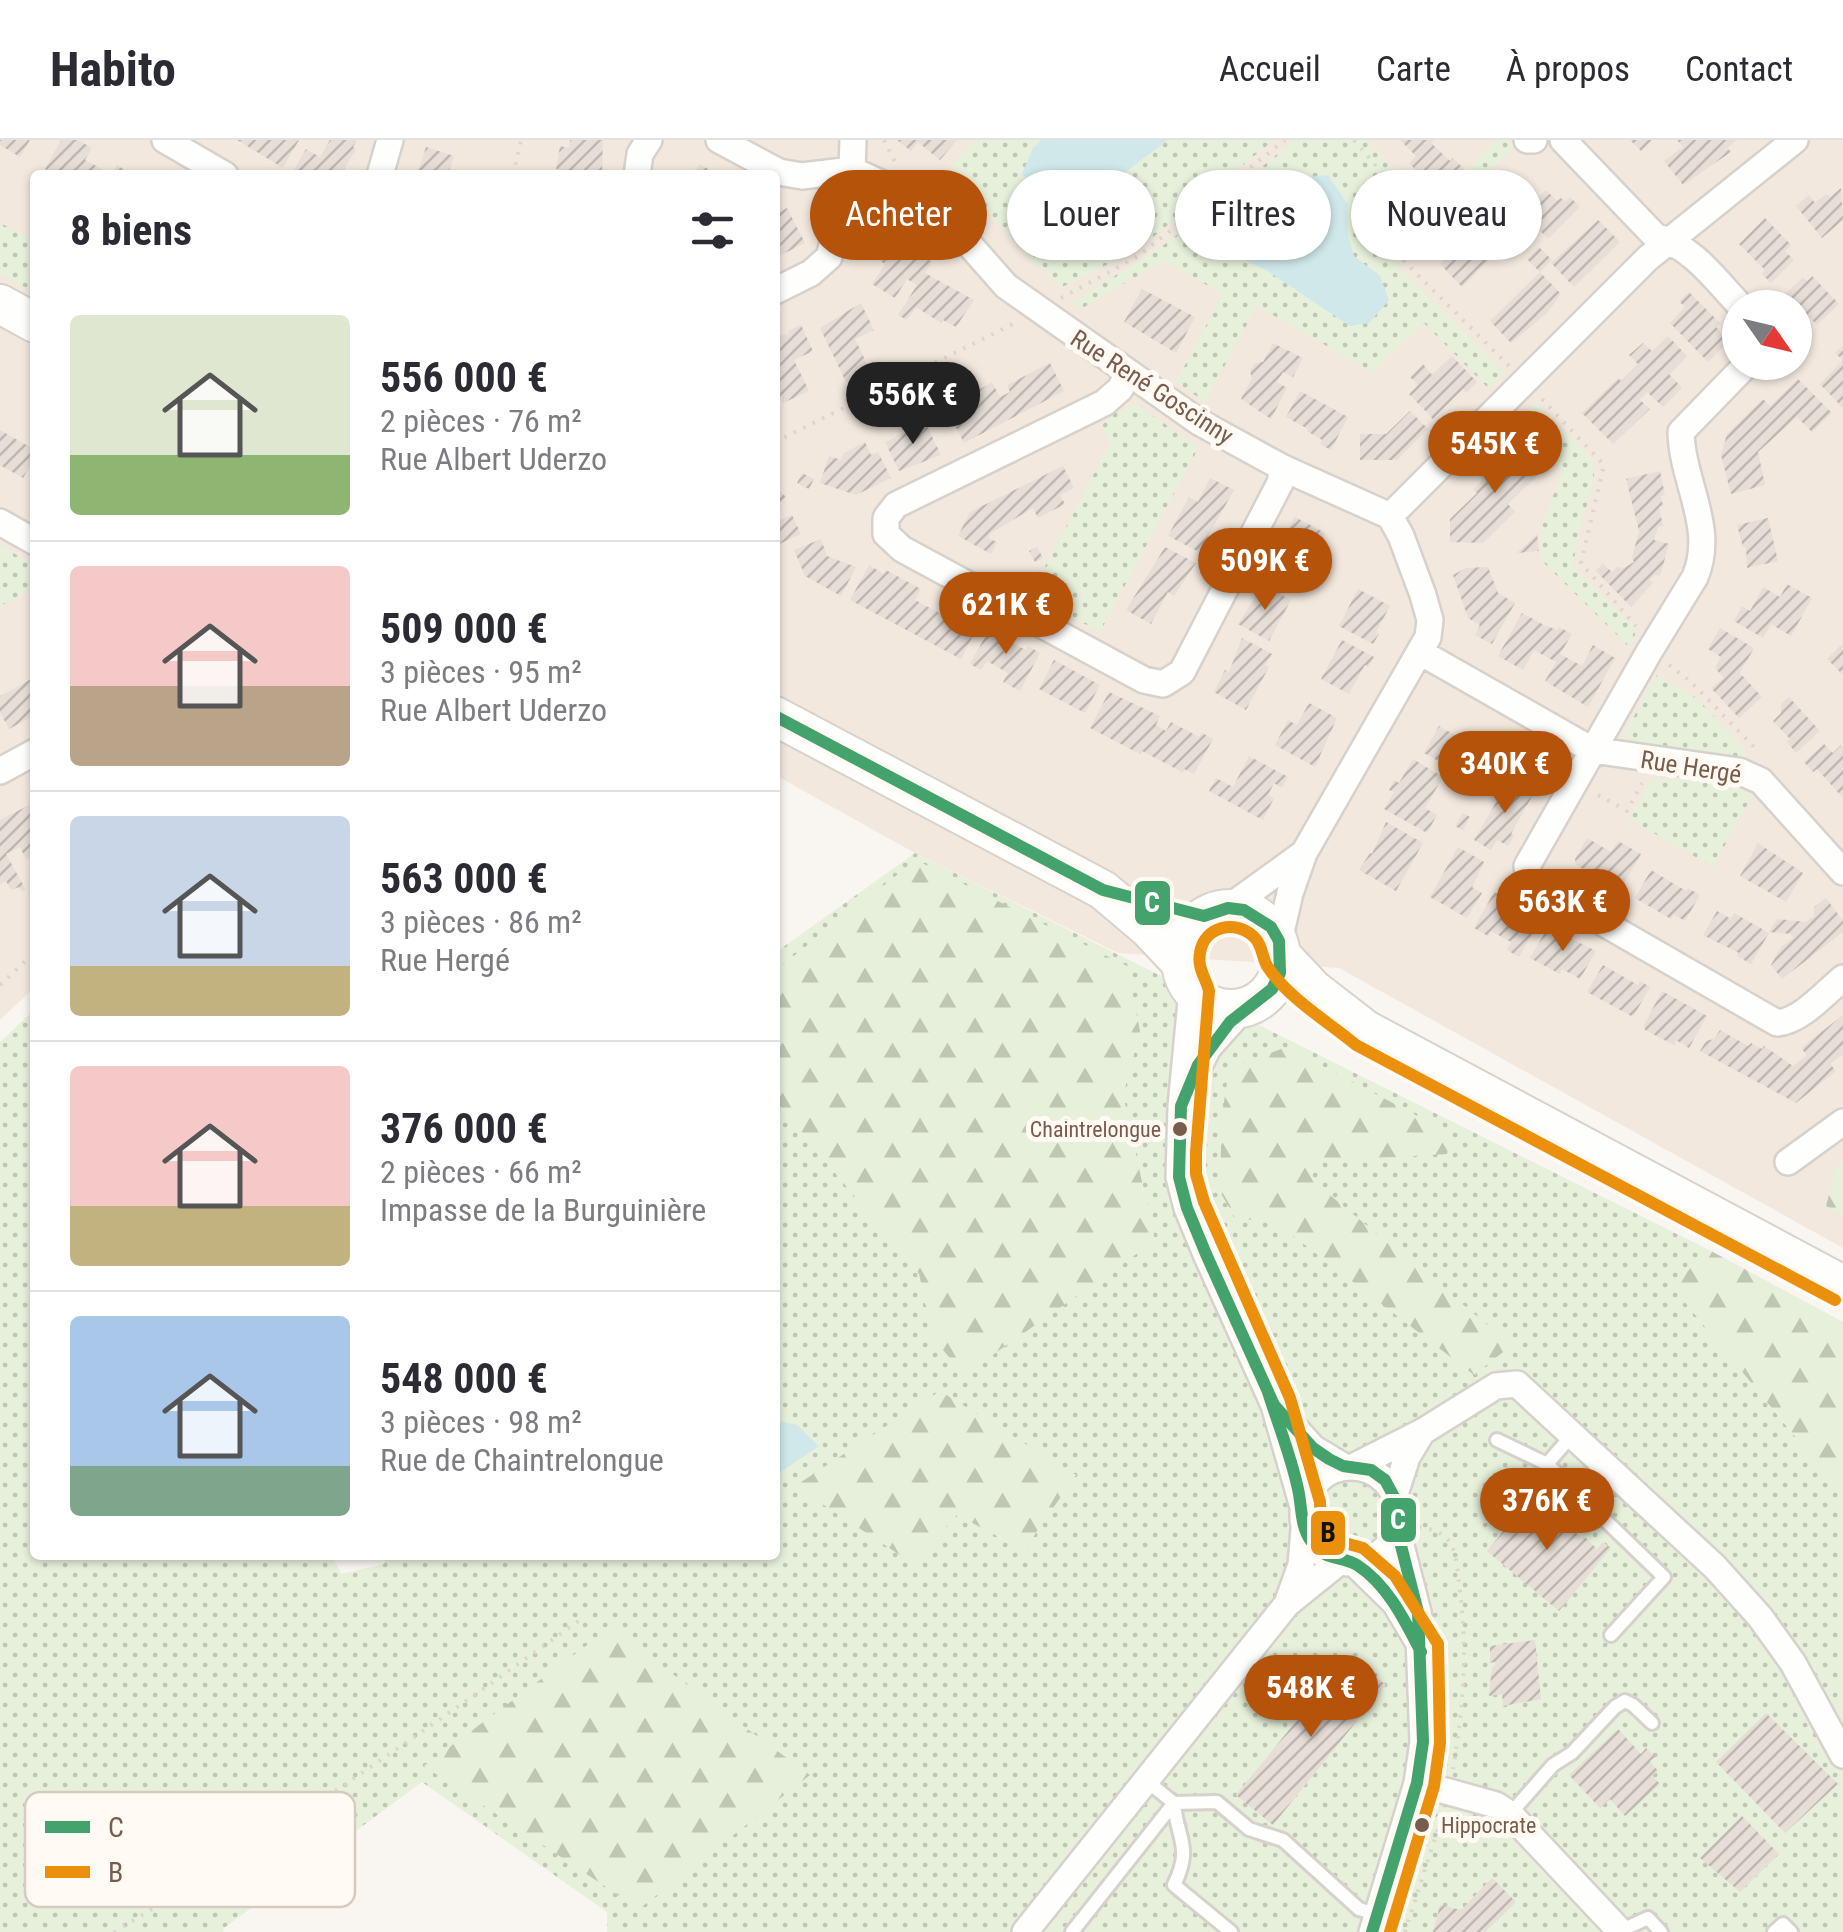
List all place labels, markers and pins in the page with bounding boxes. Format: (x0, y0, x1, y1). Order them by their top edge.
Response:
pin: 556K € (832, 362, 994, 447)
pin: 545K € (1414, 411, 1576, 496)
pin: 509K € (1184, 528, 1346, 613)
pin: 621K € (925, 572, 1087, 657)
pin: 340K € (1424, 731, 1586, 816)
pin: 563K € (1482, 869, 1644, 954)
place label: Chaintrelongue (1030, 1117, 1161, 1142)
marker: Chaintrelongue (1170, 1119, 1190, 1139)
pin: 376K € (1466, 1468, 1628, 1553)
pin: 548K € (1230, 1655, 1392, 1740)
place label: Hippocrate (1441, 1813, 1536, 1838)
marker: Hippocrate (1412, 1815, 1432, 1835)

